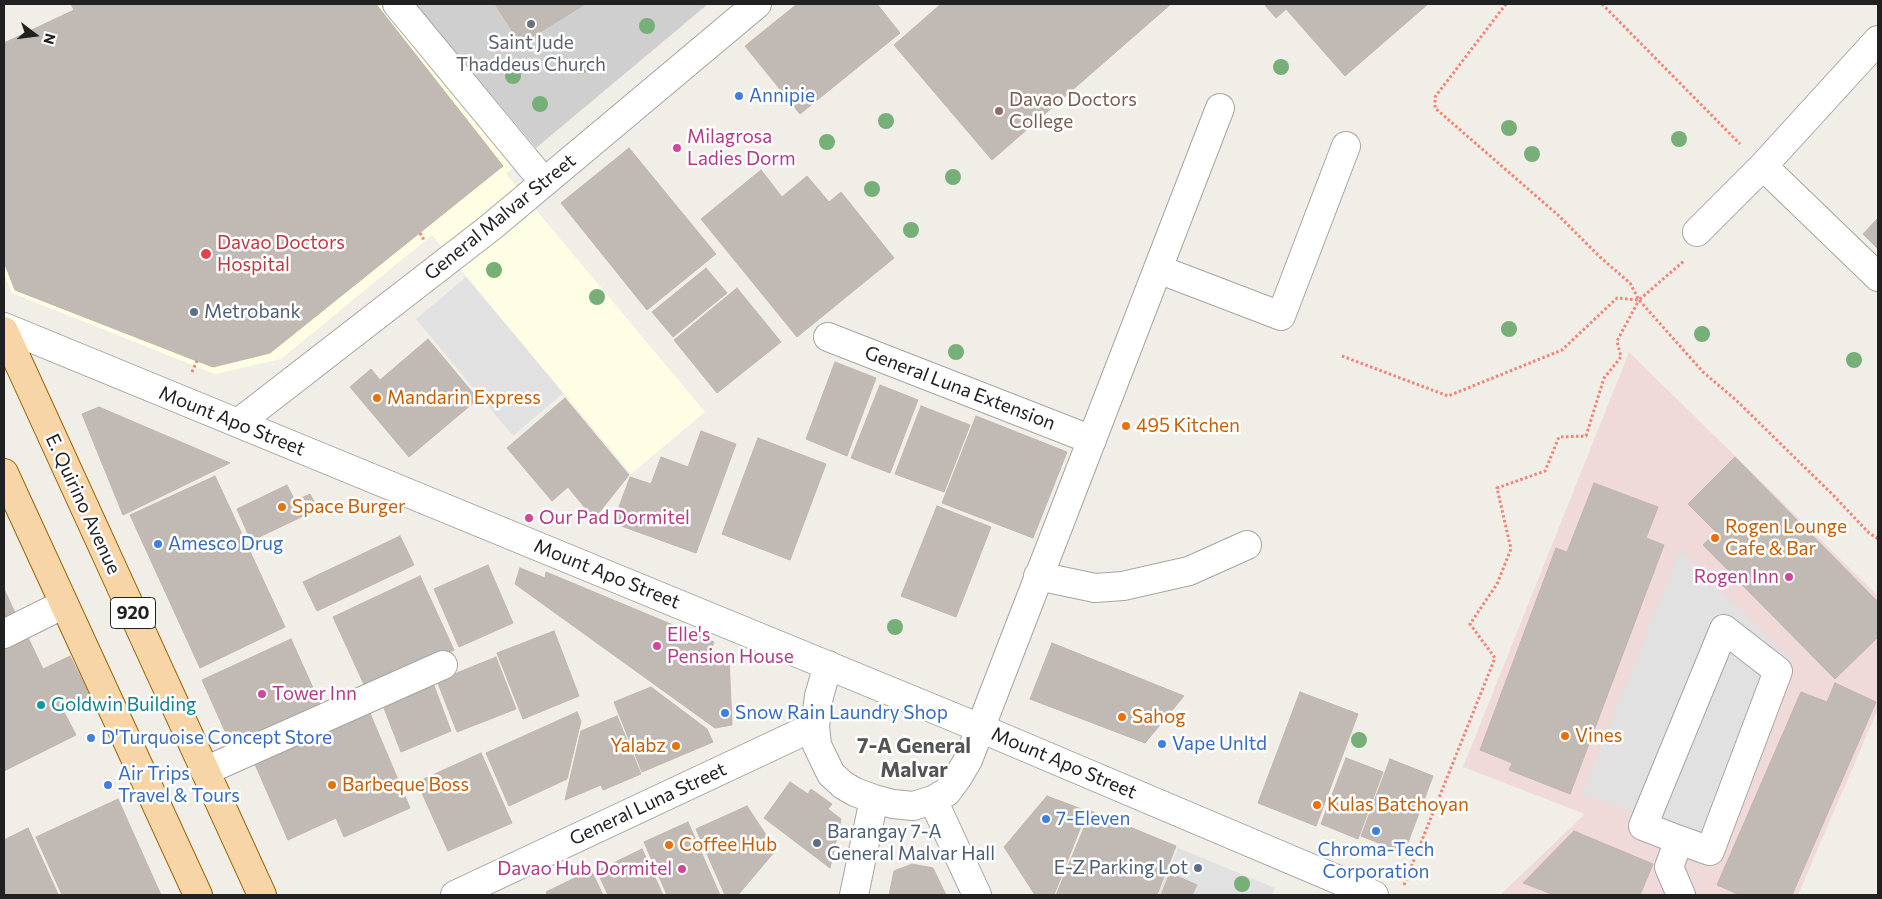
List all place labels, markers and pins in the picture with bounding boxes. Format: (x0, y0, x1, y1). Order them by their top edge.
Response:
marker: Saint Jude Thaddeus Church (525, 18, 537, 30)
place label: Saint Jude Thaddeus Church (456, 32, 606, 76)
place label: Annipie (749, 85, 815, 107)
place label: Davao Doctors College (1009, 89, 1137, 133)
marker: Annipie (733, 90, 745, 102)
marker: Davao Doctors College (993, 105, 1005, 117)
place label: Milagrosa Ladies Dorm (687, 126, 795, 170)
marker: Milagrosa Ladies Dorm (671, 142, 683, 154)
place label: Davao Doctors Hospital (217, 232, 345, 276)
marker: Davao Doctors Hospital (199, 247, 213, 261)
place label: Metrobank (204, 301, 301, 323)
marker: Metrobank (188, 306, 200, 318)
place label: Mandarin Express (387, 387, 541, 409)
marker: Mandarin Express (371, 392, 383, 404)
place label: 495 Kitchen (1136, 415, 1240, 437)
marker: 495 Kitchen (1120, 420, 1132, 432)
place label: Space Burger (292, 496, 406, 518)
marker: Space Burger (276, 501, 288, 513)
place label: Our Pad Dormitel (539, 507, 690, 529)
marker: Our Pad Dormitel (523, 512, 535, 524)
place label: Rogen Lounge Cafe & Bar (1725, 516, 1847, 560)
marker: Rogen Lounge Cafe & Bar (1709, 532, 1721, 544)
place label: Amesco Drug (168, 533, 283, 555)
marker: Amesco Drug (152, 538, 164, 550)
place label: Rogen Inn (1694, 566, 1779, 588)
marker: Rogen Inn (1783, 571, 1795, 583)
place label: Elle's Pension House (667, 624, 794, 668)
marker: Elle's Pension House (651, 640, 663, 652)
place label: Tower Inn (272, 683, 357, 705)
marker: Tower Inn (256, 688, 268, 700)
place label: Goldwin Building (51, 694, 196, 716)
marker: Goldwin Building (35, 699, 47, 711)
place label: Snow Rain Laundry Shop (735, 702, 948, 724)
place label: Sahog (1132, 706, 1186, 728)
marker: Snow Rain Laundry Shop (719, 707, 731, 719)
marker: Sahog (1116, 711, 1128, 723)
place label: Vines (1575, 725, 1622, 747)
place label: D'Turquoise Concept Store (101, 727, 332, 749)
marker: Vines (1559, 730, 1571, 742)
marker: D'Turquoise Concept Store (85, 732, 97, 744)
place label: Vape Unltd (1172, 733, 1267, 755)
place label: Yalabz (610, 735, 666, 757)
marker: Vape Unltd (1156, 738, 1168, 750)
marker: Yalabz (670, 740, 682, 752)
place label: Air Trips Travel & Tours (118, 763, 240, 807)
place label: Barbeque Boss (342, 774, 469, 796)
marker: Air Trips Travel & Tours (102, 779, 114, 791)
marker: Barbeque Boss (326, 779, 338, 791)
place label: Kulas Batchoyan (1327, 794, 1469, 816)
marker: Kulas Batchoyan (1311, 799, 1323, 811)
place label: 7-Eleven (1056, 808, 1130, 830)
marker: 7-Eleven (1040, 813, 1052, 825)
place label: Barangay 7-A General Malvar Hall (827, 821, 995, 865)
marker: Chroma-Tech Corporation (1370, 825, 1382, 837)
place label: Coffee Hub (679, 834, 777, 856)
marker: Barangay 7-A General Malvar Hall (811, 837, 823, 849)
marker: Coffee Hub (663, 839, 675, 851)
place label: Chroma-Tech Corporation (1317, 839, 1435, 883)
place label: E-Z Parking Lot (1054, 857, 1188, 879)
place label: Davao Hub Dormitel (497, 858, 672, 880)
marker: E-Z Parking Lot (1192, 862, 1204, 874)
marker: Davao Hub Dormitel (676, 863, 688, 875)

